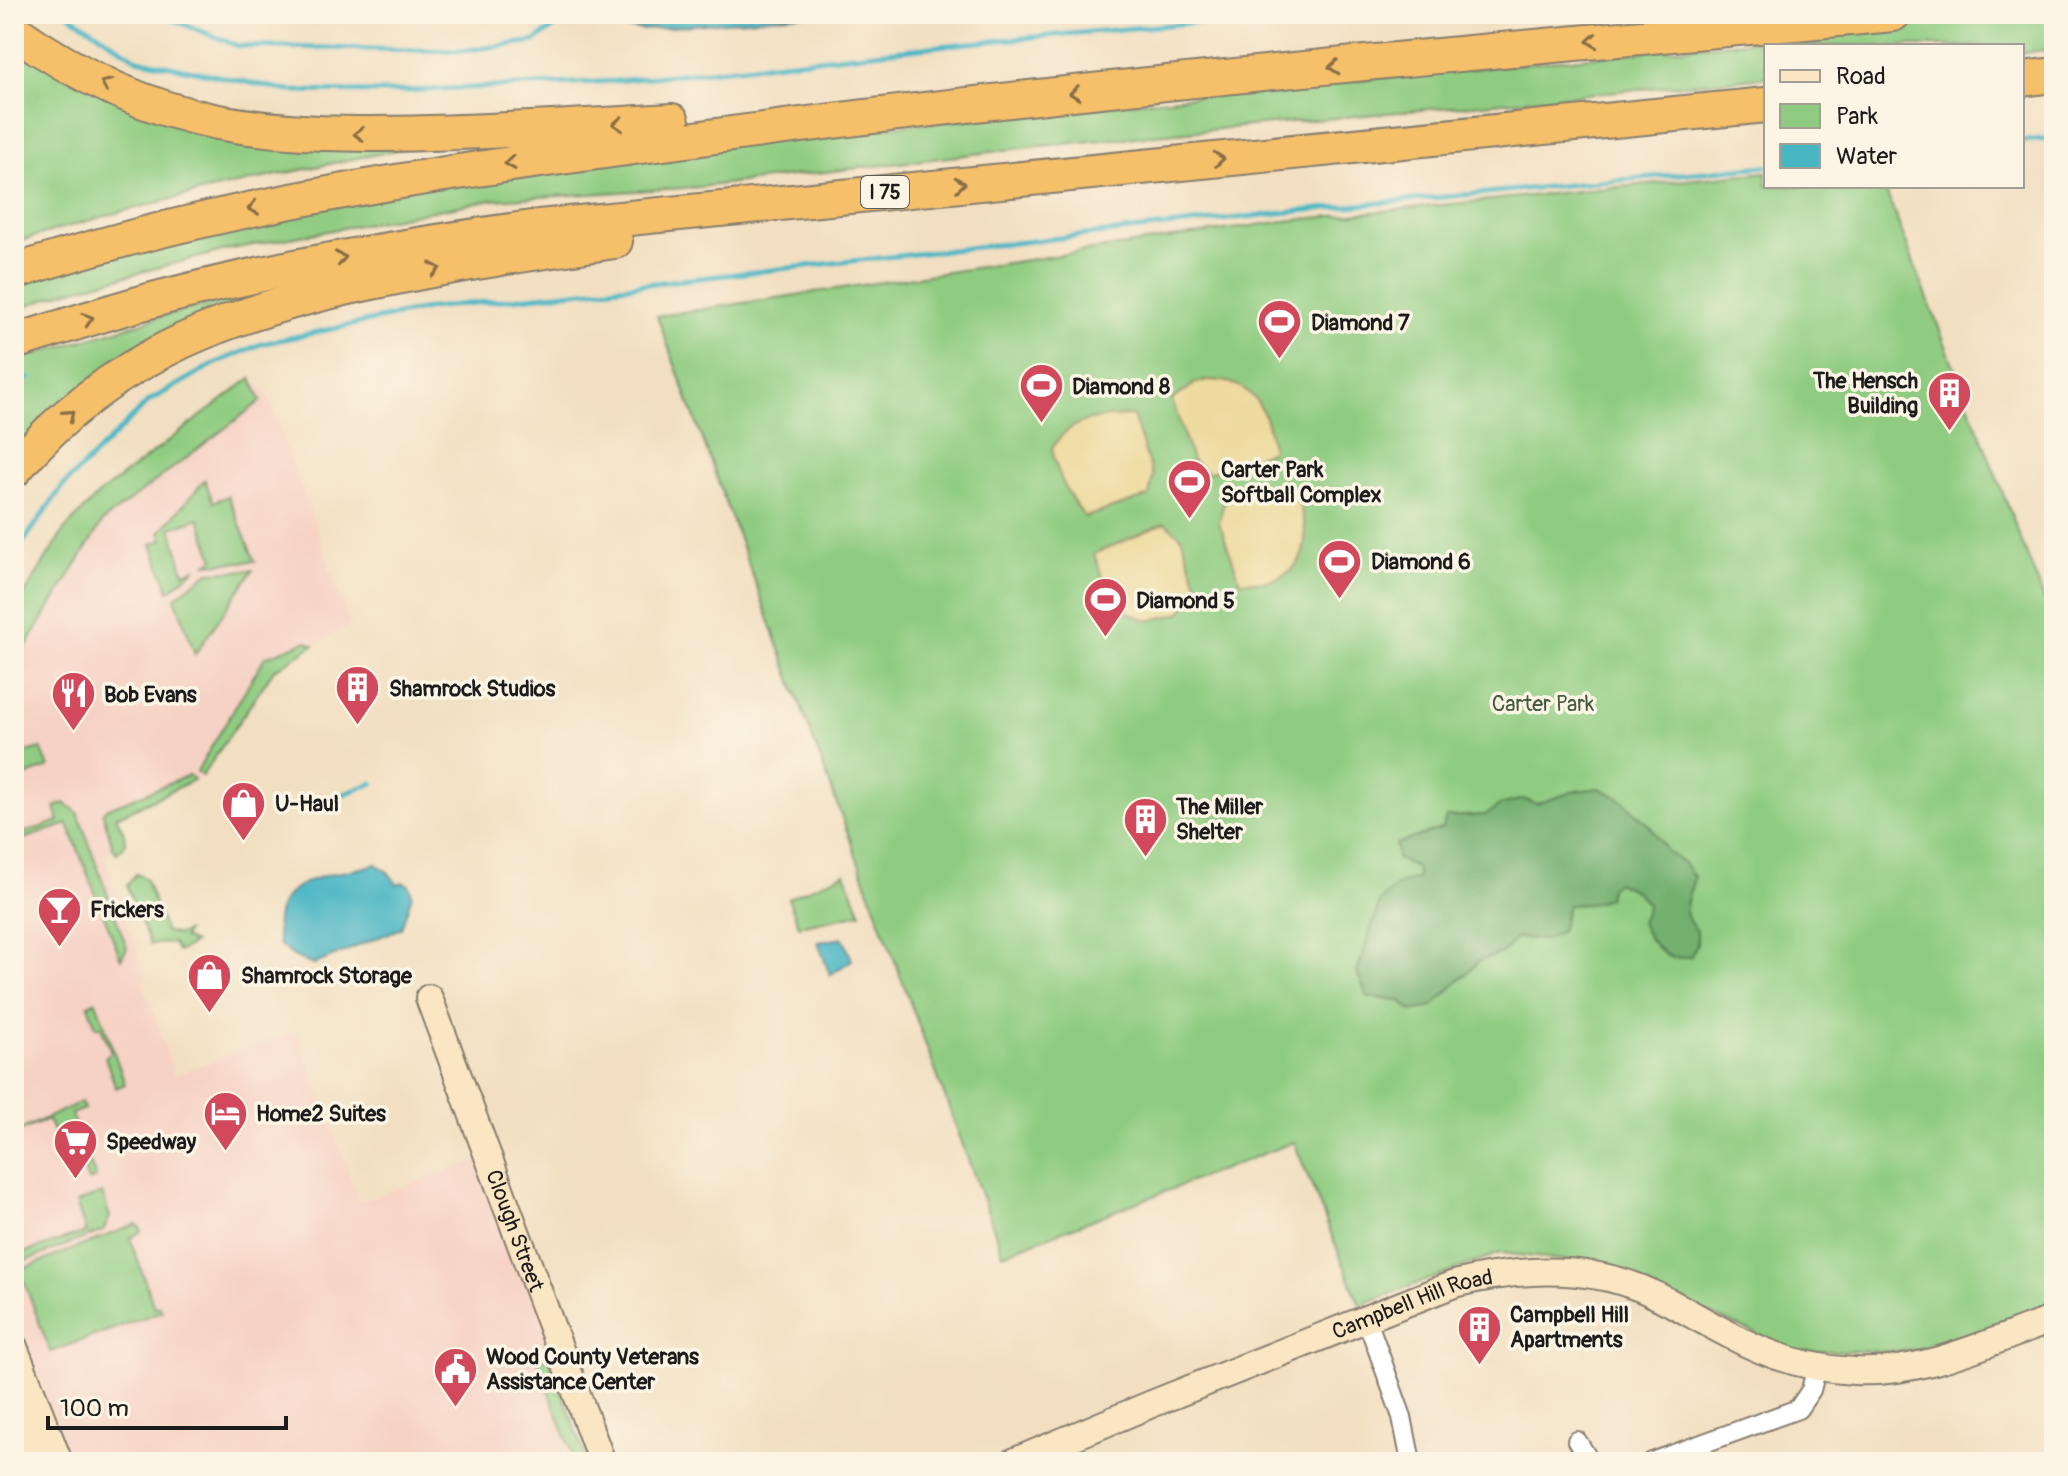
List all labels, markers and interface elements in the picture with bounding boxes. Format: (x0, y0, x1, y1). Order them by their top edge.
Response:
one-way arrow (1585, 33, 1598, 50)
legend (1764, 44, 2024, 188)
one-way arrow (1327, 58, 1340, 75)
text: Road (1836, 62, 1886, 91)
one-way arrow (99, 78, 114, 94)
one-way arrow (1068, 84, 1081, 101)
text: Park (1836, 102, 1878, 131)
one-way arrow (611, 116, 624, 133)
one-way arrow (352, 125, 365, 142)
text: Water (1836, 142, 1897, 171)
one-way arrow (1213, 150, 1226, 167)
one-way arrow (503, 155, 516, 172)
road number: I 75 (861, 176, 909, 208)
one-way arrow (954, 176, 967, 193)
one-way arrow (247, 199, 261, 216)
one-way arrow (334, 250, 347, 267)
one-way arrow (428, 261, 442, 278)
sports icon: Diamond 7 (1256, 298, 1304, 361)
place label: Diamond 7 (1311, 309, 1410, 337)
one-way arrow (81, 312, 95, 328)
sports icon: Diamond 8 (1017, 362, 1065, 425)
place label: The Hensch Building (1812, 367, 1918, 420)
building icon: The Hensch Building (1925, 369, 1973, 432)
place label: Diamond 8 (1072, 373, 1170, 401)
one-way arrow (60, 411, 74, 425)
place label: Carter Park Softball Complex (1221, 456, 1381, 509)
sports icon: Carter Park Softball Complex (1166, 458, 1214, 521)
sports icon: Diamond 6 (1316, 537, 1364, 600)
place label: Diamond 6 (1371, 548, 1471, 576)
sports icon: Diamond 5 (1081, 576, 1129, 639)
place label: Diamond 5 (1136, 587, 1235, 615)
building icon: Shamrock Studios (334, 664, 382, 727)
restaurant icon: Bob Evans (49, 670, 97, 733)
place label: Shamrock Studios (389, 675, 556, 703)
place label: Bob Evans (104, 681, 197, 709)
park label: Carter Park (1492, 690, 1594, 718)
shop icon: U-Haul (220, 779, 268, 842)
place label: U-Haul (275, 790, 339, 818)
place label: The Miller Shelter (1175, 793, 1264, 846)
building icon: The Miller Shelter (1121, 795, 1169, 858)
bar icon: Frickers (35, 885, 83, 948)
place label: Frickers (90, 896, 164, 924)
shop icon: Shamrock Storage (186, 951, 234, 1014)
place label: Shamrock Storage (241, 962, 413, 990)
hotel icon: Home2 Suites (201, 1089, 249, 1152)
place label: Home2 Suites (256, 1100, 386, 1128)
supermarket icon: Speedway (51, 1117, 99, 1180)
place label: Speedway (106, 1128, 197, 1156)
street label: Clough Street (479, 1166, 550, 1296)
street label: Campbell Hill Road (1328, 1263, 1495, 1346)
place label: Campbell Hill Apartments (1510, 1301, 1629, 1354)
building icon: Campbell Hill Apartments (1455, 1303, 1503, 1366)
place label: Wood County Veterans Assistance Center (486, 1343, 699, 1396)
public building icon: Wood County Veterans Assistance Center (431, 1345, 479, 1408)
scale bar (48, 1380, 286, 1430)
text: 100 m (60, 1394, 129, 1423)

